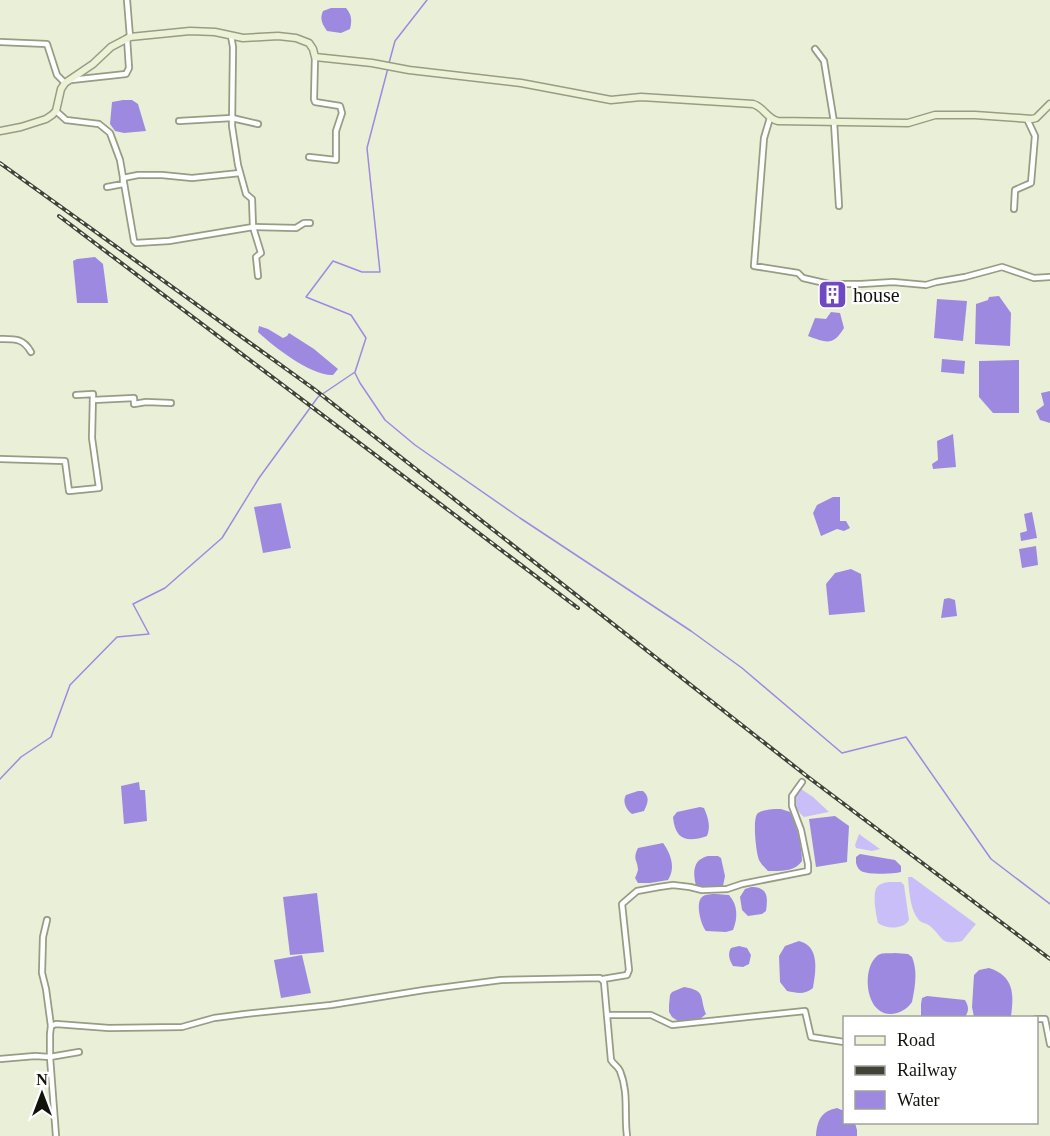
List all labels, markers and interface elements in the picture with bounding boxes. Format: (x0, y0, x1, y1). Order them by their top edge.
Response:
building icon: house (816, 279, 848, 311)
place label: house (853, 284, 900, 306)
legend (843, 1016, 1038, 1124)
text: Road (897, 1030, 935, 1050)
text: Railway (897, 1060, 957, 1080)
north arrow (12, 1064, 72, 1124)
text: N (36, 1071, 48, 1088)
text: Water (897, 1090, 940, 1110)

